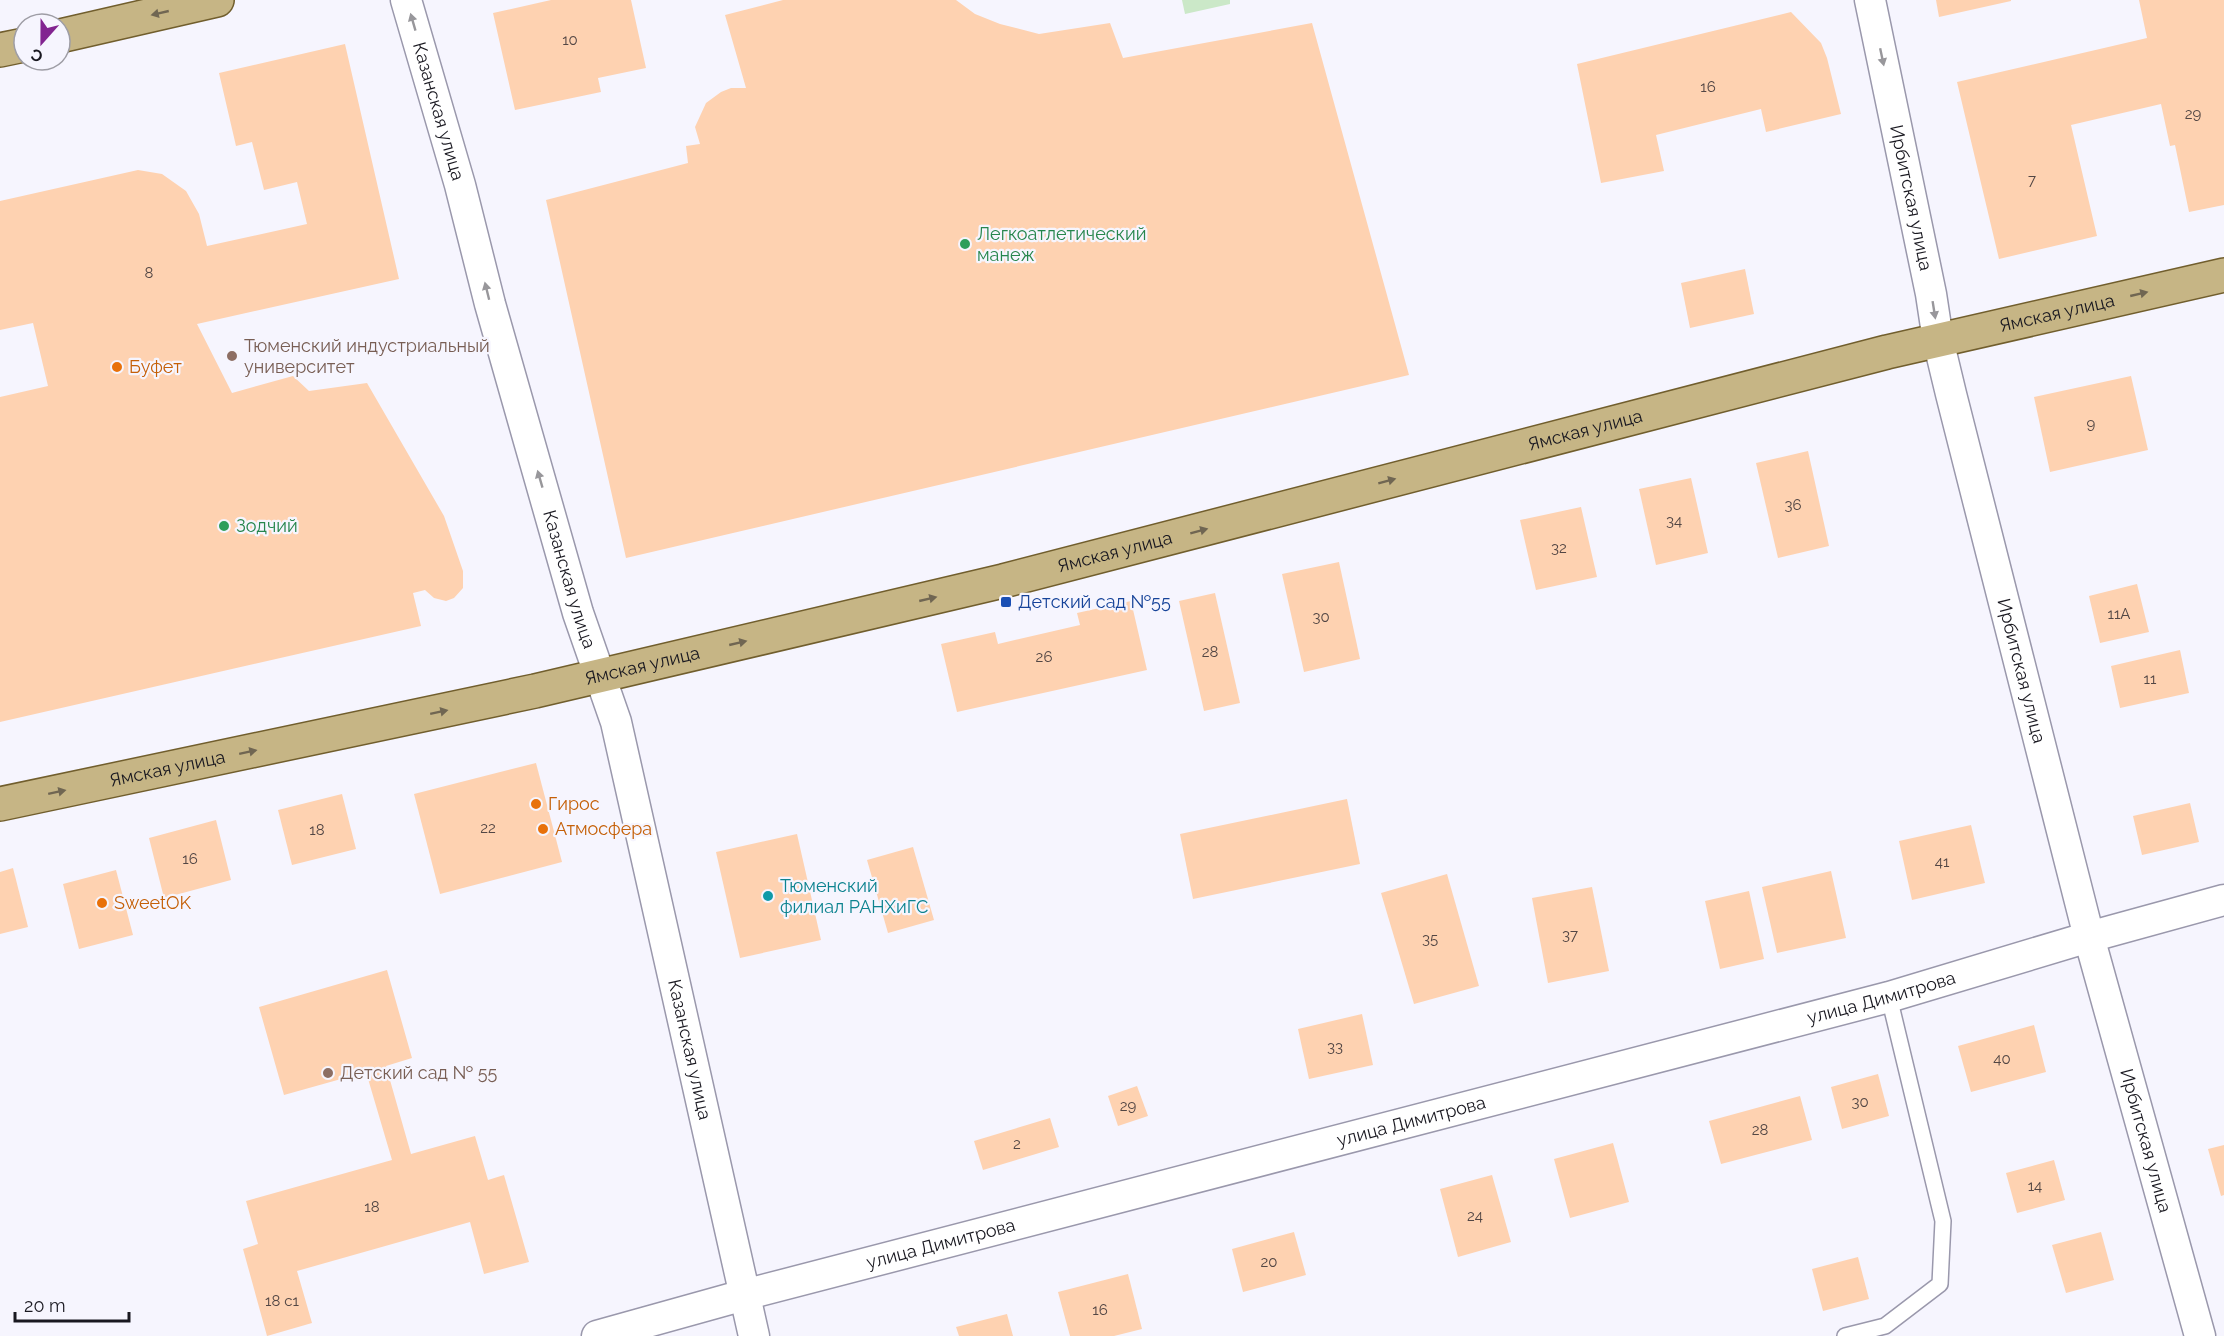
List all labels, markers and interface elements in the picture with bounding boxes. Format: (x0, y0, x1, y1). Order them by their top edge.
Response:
one-way arrow (151, 9, 169, 19)
north arrow (12, 12, 72, 72)
one-way arrow (408, 13, 417, 31)
house number: 10 (562, 31, 578, 49)
street label: Казанская улица (409, 40, 469, 183)
text: С (28, 45, 45, 66)
one-way arrow (1878, 48, 1887, 67)
house number: 16 (1700, 78, 1716, 96)
house number: 29 (2185, 105, 2202, 123)
street label: Ирбитская улица (1886, 123, 1937, 273)
house number: 7 (2028, 171, 2036, 189)
place label: Легкоатлетический манеж (977, 223, 1146, 265)
marker: Легкоатлетический манеж (958, 237, 972, 251)
house number: 8 (145, 264, 154, 282)
one-way arrow (481, 282, 491, 300)
street label: Ямская улица (1997, 289, 2116, 336)
one-way arrow (2129, 289, 2148, 298)
one-way arrow (1929, 301, 1938, 320)
place label: Тюменский индустриальный университет (244, 335, 490, 377)
marker: Тюменский индустриальный университет (225, 349, 239, 363)
place label: Буфет (129, 356, 182, 377)
marker: Буфет (110, 360, 124, 374)
street label: Ямская улица (1526, 405, 1645, 455)
house number: 9 (2087, 415, 2096, 433)
one-way arrow (535, 470, 544, 488)
one-way arrow (1378, 476, 1397, 486)
house number: 36 (1784, 496, 1802, 514)
street label: Казанская улица (539, 508, 601, 651)
house number: 34 (1666, 512, 1682, 530)
place label: Зодчий (236, 515, 298, 536)
marker: Зодчий (217, 519, 231, 533)
one-way arrow (1190, 525, 1208, 535)
street label: Ямская улица (1055, 527, 1174, 576)
house number: 32 (1551, 539, 1567, 557)
place label: Детский сад №55 (1018, 591, 1171, 612)
one-way arrow (919, 594, 938, 603)
marker: Детский сад №55 (999, 595, 1013, 609)
street label: Ирбитская улица (1993, 596, 2050, 745)
house number: 11А (2108, 605, 2130, 623)
house number: 30 (1312, 608, 1330, 626)
one-way arrow (729, 638, 748, 647)
street label: Ямская улица (583, 642, 702, 689)
house number: 28 (1202, 643, 1218, 661)
house number: 26 (1036, 648, 1052, 666)
house number: 11 (2144, 670, 2157, 688)
one-way arrow (430, 706, 448, 716)
street label: Ямская улица (108, 746, 227, 791)
one-way arrow (239, 746, 257, 756)
one-way arrow (48, 786, 67, 796)
place label: Гирос (548, 793, 600, 814)
marker: Гирос (529, 797, 543, 811)
place label: Атмосфера (555, 818, 652, 839)
house number: 22 (480, 819, 496, 837)
house number: 18 (309, 821, 325, 839)
marker: Атмосфера (536, 822, 550, 836)
house number: 16 (182, 850, 198, 868)
house number: 41 (1935, 853, 1950, 871)
place label: Тюменский филиал РАНХиГС (780, 875, 928, 917)
marker: Тюменский филиал РАНХиГС (761, 889, 775, 903)
place label: SweetOK (114, 892, 191, 913)
marker: SweetOK (95, 896, 109, 910)
house number: 37 (1562, 926, 1578, 944)
house number: 35 (1422, 930, 1438, 948)
street label: улица Димитрова (1805, 967, 1958, 1028)
street label: Казанская улица (664, 977, 716, 1122)
house number: 33 (1327, 1038, 1343, 1056)
house number: 40 (1993, 1050, 2011, 1068)
place label: Детский сад № 55 (340, 1062, 497, 1083)
marker: Детский сад № 55 (321, 1066, 335, 1080)
street label: Ирбитская улица (2116, 1066, 2176, 1215)
street label: улица Димитрова (1334, 1091, 1488, 1150)
house number: 30 (1851, 1093, 1869, 1111)
house number: 29 (1120, 1097, 1137, 1115)
house number: 28 (1752, 1121, 1768, 1139)
house number: 2 (1013, 1135, 1021, 1153)
house number: 14 (2028, 1177, 2042, 1195)
house number: 18 (364, 1198, 380, 1216)
house number: 24 (1467, 1207, 1483, 1225)
street label: улица Димитрова (864, 1214, 1017, 1273)
house number: 20 (1261, 1253, 1278, 1271)
scale bar (15, 1285, 129, 1323)
house number: 18 с1 (265, 1292, 299, 1310)
text: 20 m (24, 1295, 66, 1316)
house number: 16 (1092, 1301, 1108, 1319)

